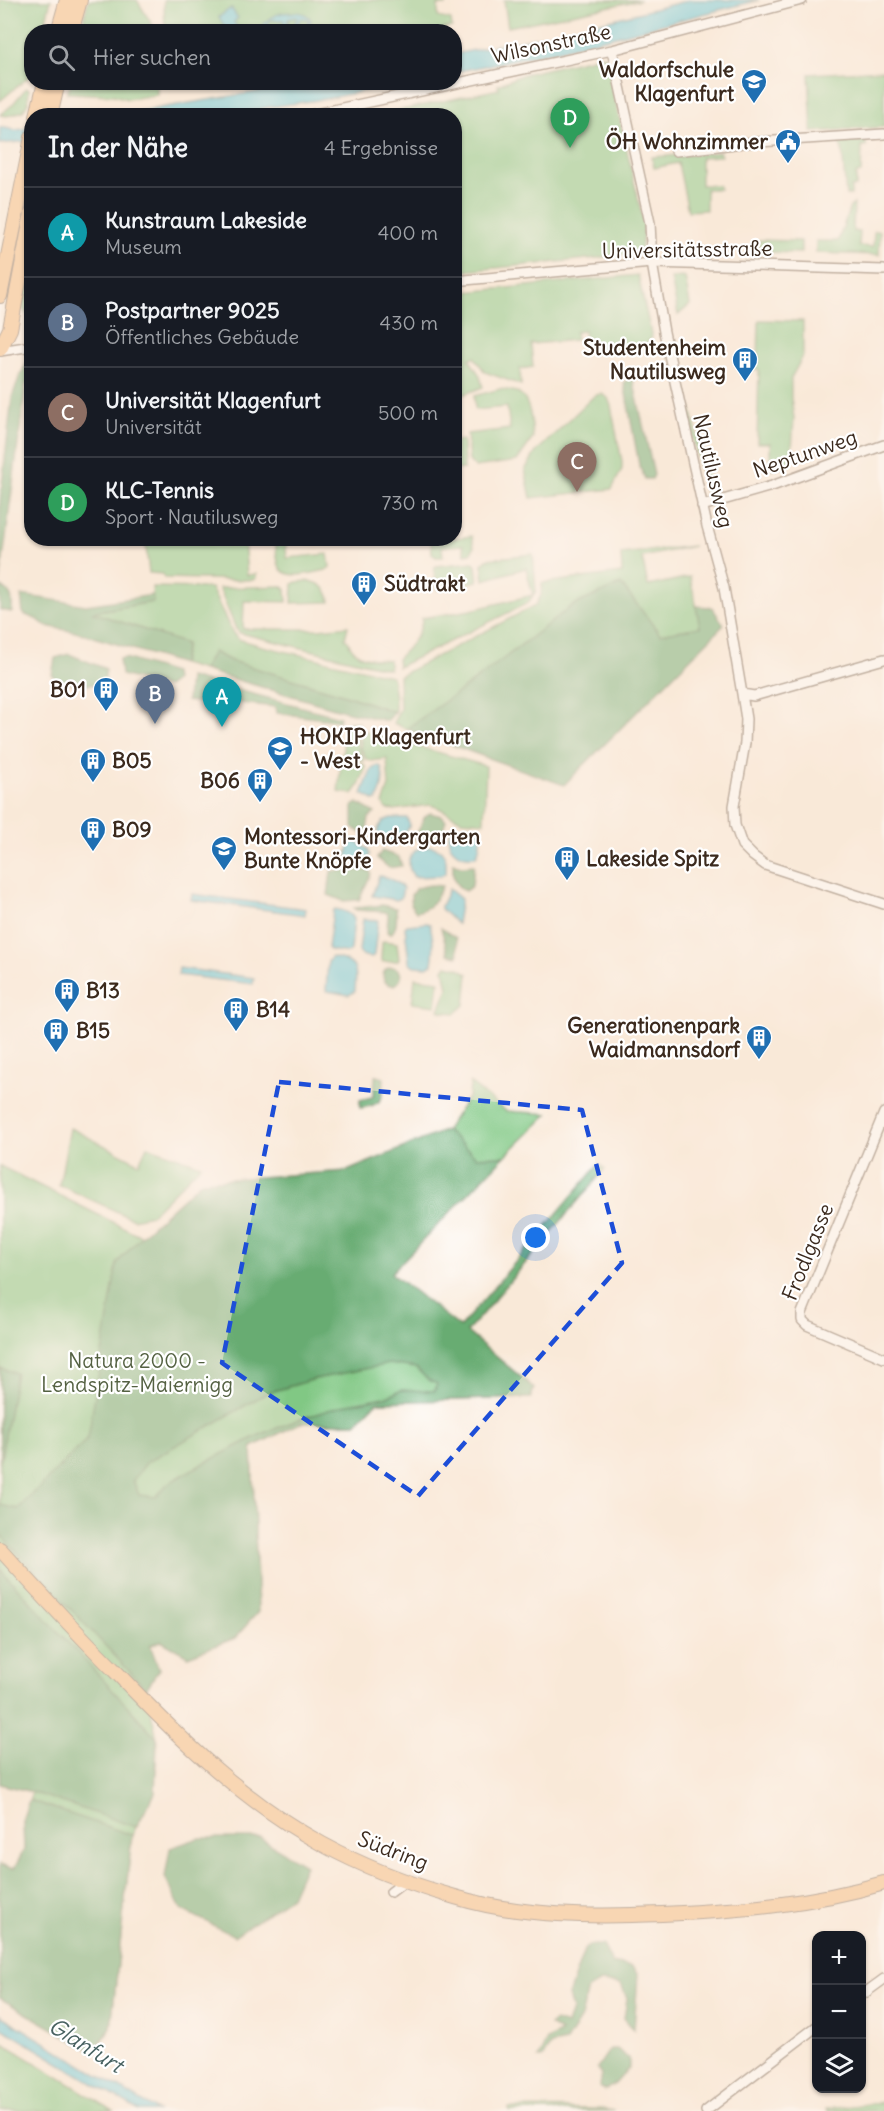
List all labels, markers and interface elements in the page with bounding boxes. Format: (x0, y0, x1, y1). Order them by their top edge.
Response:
street label: Wilsonstraße (489, 18, 613, 69)
search box (24, 24, 462, 90)
icon: search (45, 41, 78, 74)
text: Hier suchen (93, 43, 211, 71)
place label: Waldorfschule Klagenfurt (599, 56, 735, 107)
school or university icon: Waldorfschule Klagenfurt (739, 67, 769, 105)
pin: D (550, 98, 590, 148)
place label: ÖH Wohnzimmer (606, 127, 768, 155)
public building icon: ÖH Wohnzimmer (773, 127, 803, 165)
text: In der Nähe (48, 131, 188, 164)
text: 4 Ergebnisse (324, 135, 438, 160)
text: Kunstraum Lakeside (105, 206, 307, 234)
text: A (61, 220, 74, 245)
text: 400 m (378, 220, 438, 245)
text: Museum (105, 234, 182, 259)
street label: Universitätsstraße (601, 235, 773, 264)
text: Postpartner 9025 (105, 296, 280, 324)
text: B (61, 310, 74, 335)
text: 430 m (380, 310, 438, 335)
text: Öffentliches Gebäude (105, 324, 299, 349)
place label: Studentenheim Nautilusweg (583, 334, 727, 385)
building icon: Studentenheim Nautilusweg (730, 345, 760, 383)
text: Universität Klagenfurt (105, 386, 321, 414)
text: C (61, 400, 74, 425)
text: 500 m (378, 400, 438, 425)
street label: Nautilusweg (687, 411, 740, 531)
text: Universität (105, 414, 202, 439)
street label: Neptunweg (749, 423, 860, 484)
pin: C (558, 442, 596, 492)
text: KLC-Tennis (105, 476, 214, 504)
text: D (60, 490, 75, 515)
text: 730 m (381, 490, 438, 515)
text: Sport · Nautilusweg (105, 504, 278, 529)
building icon: Südtrakt (349, 569, 379, 607)
place label: Südtrakt (384, 570, 466, 597)
pin: B (136, 674, 174, 724)
building icon: B01 (91, 675, 121, 713)
place label: B01 (50, 676, 86, 703)
pin: A (202, 678, 242, 727)
place label: HOKIP Klagenfurt - West (300, 723, 471, 774)
school or university icon: HOKIP Klagenfurt - West (265, 734, 295, 772)
building icon: B05 (78, 746, 108, 784)
place label: B05 (112, 747, 152, 774)
building icon: B06 (245, 766, 275, 804)
place label: B06 (200, 767, 240, 794)
building icon: B09 (78, 815, 108, 853)
place label: B09 (112, 816, 152, 843)
place label: Montessori-Kindergarten Bunte Knöpfe (244, 823, 480, 874)
school or university icon: Montessori-Kindergarten Bunte Knöpfe (209, 834, 239, 872)
building icon: Lakeside Spitz (552, 844, 582, 882)
place label: Lakeside Spitz (586, 845, 719, 872)
building icon: B13 (52, 976, 82, 1014)
place label: B13 (86, 977, 120, 1004)
building icon: B14 (221, 995, 251, 1033)
place label: B14 (256, 996, 290, 1023)
place label: Generationenpark Waidmannsdorf (567, 1012, 741, 1063)
building icon: B15 (41, 1016, 71, 1054)
place label: B15 (76, 1017, 110, 1044)
building icon: Generationenpark Waidmannsdorf (744, 1023, 774, 1061)
street label: Frodlgasse (776, 1199, 839, 1304)
your location (521, 1223, 550, 1252)
park label: Natura 2000 - Lendspitz-Maiernigg (41, 1347, 233, 1398)
street label: Südring (354, 1825, 432, 1876)
map controls (812, 1931, 866, 2093)
button: + (812, 1931, 866, 1985)
button: − (812, 1985, 866, 2039)
water label: Glanfurt (44, 2011, 131, 2080)
button: layers (812, 2039, 866, 2093)

